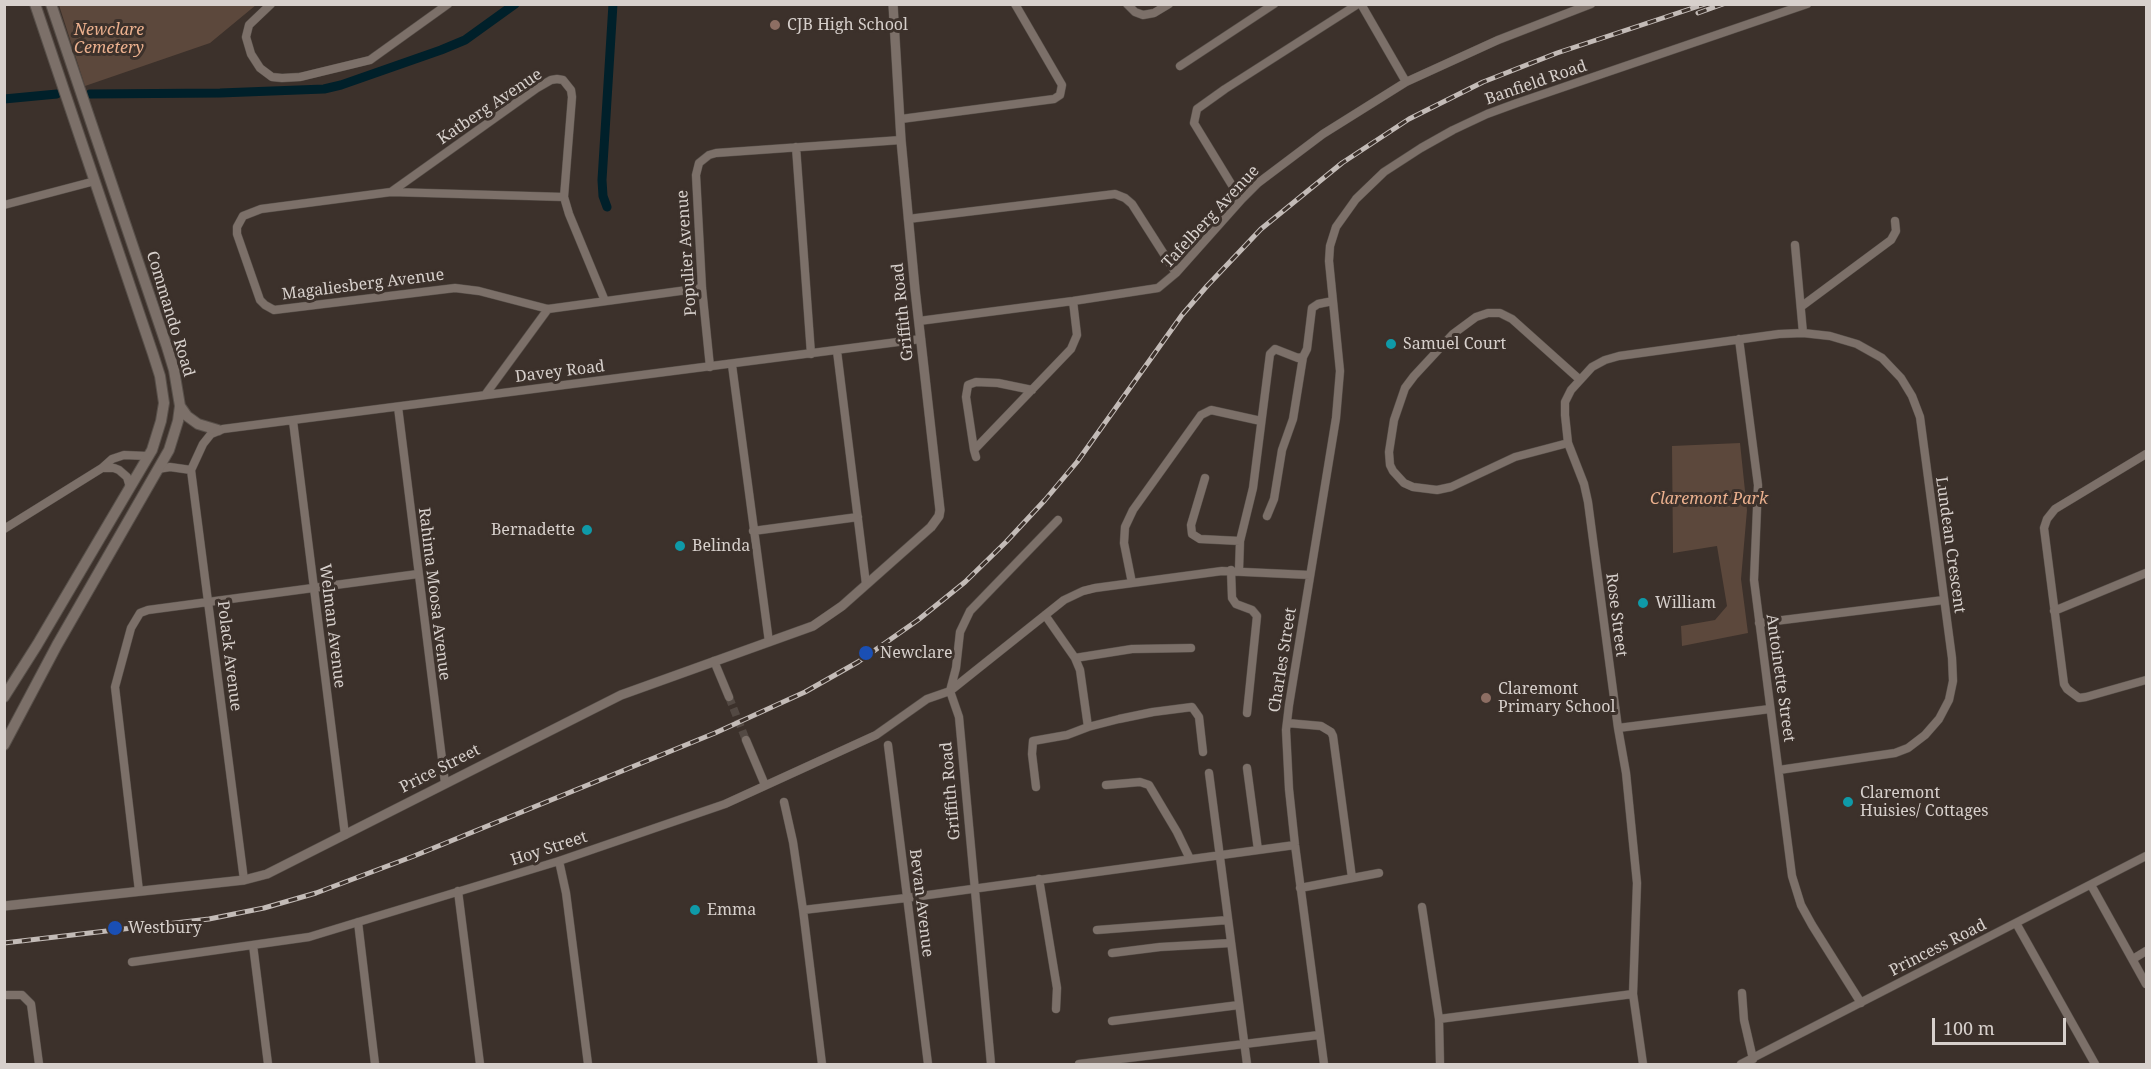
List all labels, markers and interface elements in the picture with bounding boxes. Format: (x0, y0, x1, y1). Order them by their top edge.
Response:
place label: CJB High School (787, 15, 908, 35)
marker: CJB High School (768, 18, 782, 32)
park label: Newclare Cemetery (74, 20, 144, 58)
street label: Banfield Road (1483, 57, 1589, 109)
street label: Katberg Avenue (434, 65, 546, 149)
street label: Tafelberg Avenue (1158, 162, 1264, 272)
street label: Populier Avenue (673, 189, 701, 317)
street label: Commando Road (142, 249, 198, 379)
street label: Griffith Road (888, 262, 918, 362)
street label: Magaliesberg Avenue (281, 266, 445, 304)
place label: Samuel Court (1403, 334, 1506, 354)
marker: Samuel Court (1384, 337, 1398, 351)
street label: Davey Road (514, 357, 606, 387)
street label: Lundean Crescent (1931, 475, 1969, 615)
park label: Claremont Park (1650, 489, 1768, 509)
street label: Rahima Moosa Avenue (414, 506, 454, 682)
place label: Bernadette (491, 520, 575, 540)
marker: Bernadette (580, 523, 594, 537)
place label: Belinda (692, 536, 750, 556)
marker: Belinda (673, 539, 687, 553)
street label: Welman Avenue (315, 563, 349, 689)
street label: Rose Street (1601, 572, 1631, 658)
place label: William (1655, 593, 1716, 613)
marker: William (1636, 596, 1650, 610)
street label: Polack Avenue (213, 600, 245, 712)
street label: Charles Street (1265, 606, 1301, 714)
street label: Antoinette Street (1762, 613, 1798, 743)
place label: Newclare (880, 643, 952, 663)
marker: Newclare (857, 644, 875, 662)
place label: Claremont Primary School (1498, 679, 1615, 717)
marker: Claremont Primary School (1479, 691, 1493, 705)
street label: Price Street (397, 741, 483, 797)
street label: Griffith Road (937, 741, 965, 841)
place label: Claremont Huisies/ Cottages (1860, 783, 1989, 821)
marker: Claremont Huisies/ Cottages (1841, 795, 1855, 809)
street label: Hoy Street (508, 828, 590, 870)
street label: Bevan Avenue (905, 848, 937, 958)
place label: Emma (707, 900, 756, 920)
marker: Emma (688, 903, 702, 917)
street label: Princess Road (1886, 915, 1990, 981)
place label: Westbury (128, 918, 202, 938)
marker: Westbury (106, 919, 124, 937)
scale bar (1935, 1006, 2068, 1044)
text: 100 m (1943, 1016, 1995, 1040)

